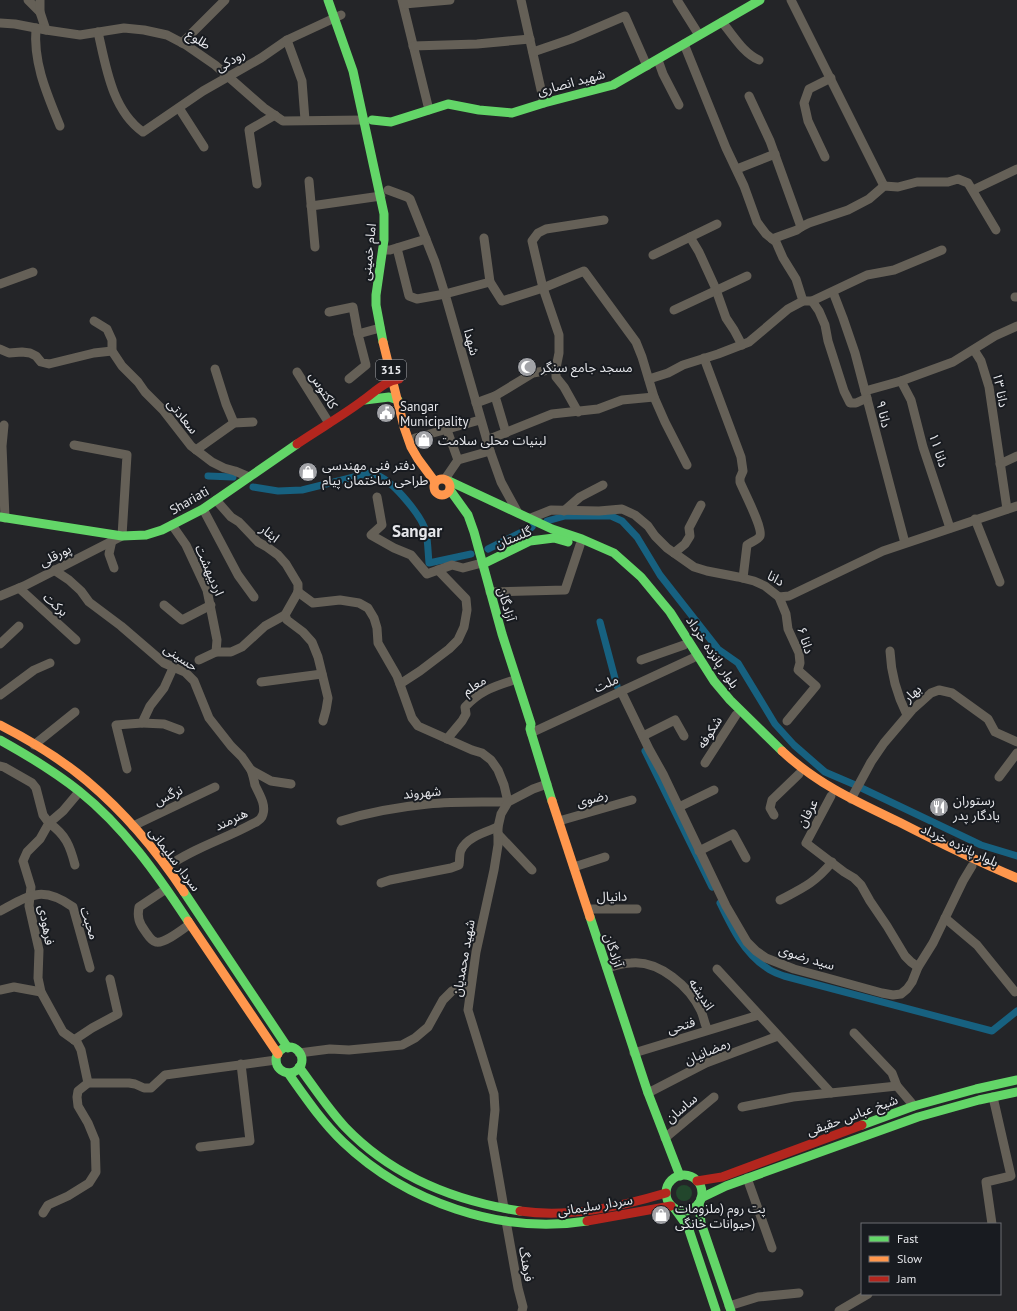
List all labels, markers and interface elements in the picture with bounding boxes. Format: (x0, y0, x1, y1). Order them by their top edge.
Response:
street label: طلوع (182, 25, 214, 55)
street label: رودکی (212, 45, 248, 76)
street label: شهید انصاری (535, 65, 607, 100)
street label: امام خمینی (357, 223, 381, 282)
street label: شهدا (460, 327, 483, 357)
mosque icon: مسجد جامع سنگر (516, 356, 538, 378)
place label: مسجد جامع سنگر (540, 359, 633, 378)
road number: 315 (376, 360, 406, 380)
street label: کاکتوس (305, 368, 342, 413)
street label: دانا ۱۳ (989, 371, 1012, 409)
street label: سعادتی (163, 395, 202, 437)
place label: Sangar Municipality (400, 398, 468, 430)
street label: دانا ۹ (872, 399, 895, 429)
public building icon: Sangar Municipality (375, 402, 397, 424)
shop icon: لبنیات محلی سلامت (413, 429, 435, 451)
street label: دانا ۱۱ (925, 431, 952, 469)
place label: لبنیات محلی سلامت (438, 432, 546, 449)
place label: دفتر فنی مهندسی طراحی ساختمان پیام (322, 457, 429, 490)
shop icon: دفتر فنی مهندسی طراحی ساختمان پیام (297, 461, 319, 483)
street label: Shariati (167, 482, 212, 518)
street label: ایثار (256, 520, 283, 546)
district label: Sangar (392, 520, 442, 542)
street label: گلستان (492, 522, 535, 552)
street label: پورقلی (36, 540, 75, 572)
street label: اردیبهشت (191, 542, 228, 598)
street label: دانا (764, 567, 787, 590)
street label: آزادگان (494, 585, 520, 624)
street label: برکت (40, 589, 72, 620)
street label: بلوار پانزده خرداد (681, 613, 743, 692)
street label: دانا ۶ (793, 624, 818, 656)
street label: حسینی (160, 640, 201, 675)
street label: ملت (591, 670, 621, 696)
street label: معلم (459, 671, 491, 701)
street label: بهار (899, 681, 925, 707)
street label: شکوفه (693, 713, 726, 752)
street label: نرگس (151, 781, 185, 810)
street label: شهروند (402, 782, 442, 803)
street label: رضوی (574, 786, 610, 811)
place label: رستوران یادگار پدر (952, 792, 1000, 825)
street label: عرفان (793, 796, 822, 830)
restaurant icon: رستوران یادگار پدر (928, 796, 950, 818)
street label: هنرمند (212, 804, 251, 835)
street label: بلوار پانزده خرداد (918, 820, 1001, 872)
street label: سردار سلیمانی (145, 824, 204, 895)
street label: دانیال (597, 888, 627, 905)
street label: فرهودی (35, 904, 58, 946)
street label: محبت (76, 904, 103, 942)
street label: شهید محمدیان (448, 918, 479, 998)
street label: آزادگان (600, 931, 627, 970)
street label: سید رضوی (777, 941, 837, 974)
street label: اندیشه (685, 975, 718, 1013)
street label: فتحی (665, 1013, 697, 1038)
street label: رمضانیان (682, 1034, 733, 1069)
street label: ساسان (662, 1090, 701, 1127)
street label: شیخ عباس حقیقی (804, 1091, 901, 1142)
street label: سردار سلیمانی (556, 1191, 634, 1220)
place label: پت روم (ملزومات حیوانات خانگی) (675, 1200, 766, 1232)
shop icon: پت روم (ملزومات حیوانات خانگی) (650, 1204, 672, 1226)
legend (861, 1223, 1001, 1295)
text: Fast (897, 1231, 918, 1246)
street label: فرهنگ (515, 1245, 538, 1283)
text: Slow (897, 1251, 922, 1266)
text: Jam (896, 1271, 916, 1286)

